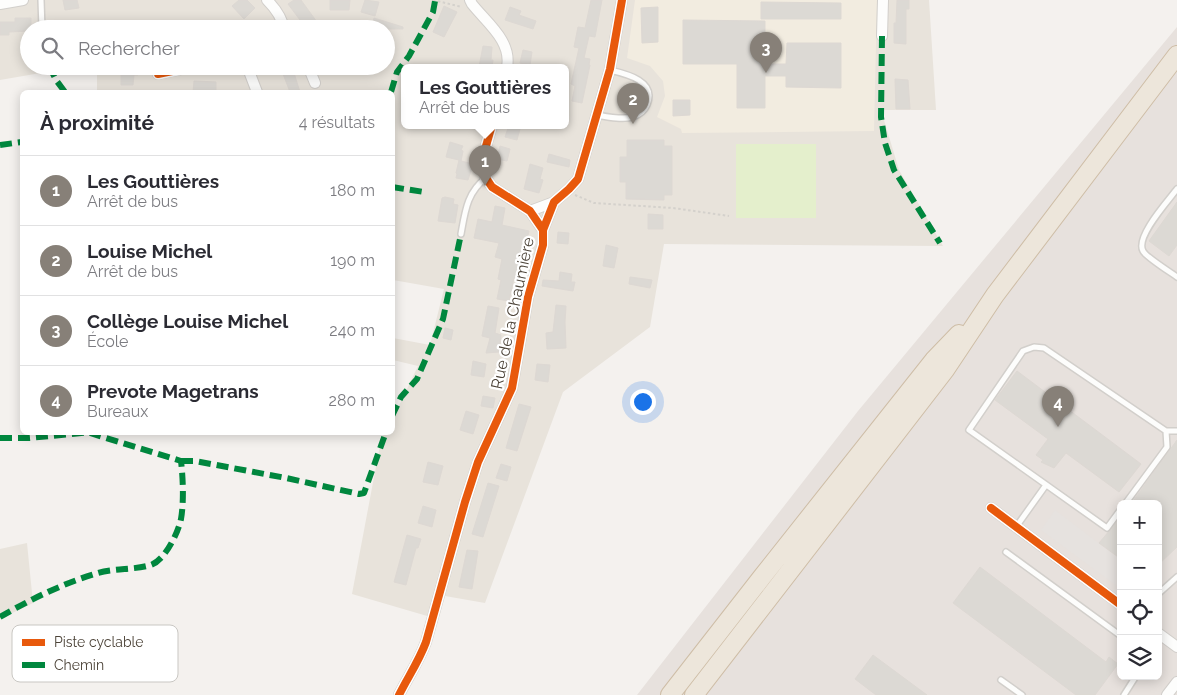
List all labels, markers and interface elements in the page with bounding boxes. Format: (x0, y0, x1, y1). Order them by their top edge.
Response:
search box (20, 20, 395, 75)
pin: 3 (750, 32, 782, 73)
icon: search (38, 34, 66, 62)
text: Rechercher (78, 37, 180, 59)
popup (401, 64, 569, 129)
text: Les Gouttières (419, 76, 551, 98)
pin: 2 (617, 83, 649, 124)
text: Arrêt de bus (419, 98, 510, 117)
text: À proximité (40, 110, 154, 135)
text: 4 résultats (299, 113, 375, 132)
pin: 1 (469, 145, 501, 186)
text: Les Gouttières (87, 170, 219, 192)
text: 1 (52, 181, 60, 200)
text: 180 m (330, 181, 375, 200)
text: Arrêt de bus (87, 192, 178, 211)
street label: Rue de la Chaumière (487, 235, 538, 391)
text: Louise Michel (87, 240, 212, 262)
text: 2 (51, 251, 61, 270)
text: 190 m (330, 251, 375, 270)
text: Arrêt de bus (87, 262, 178, 281)
text: Collège Louise Michel (87, 310, 288, 332)
text: 3 (52, 321, 60, 340)
text: 240 m (329, 321, 375, 340)
text: École (87, 332, 128, 351)
text: Prevote Magetrans (87, 380, 259, 402)
pin: 4 (1042, 386, 1074, 427)
your location (630, 389, 656, 415)
text: 4 (51, 391, 61, 410)
text: 280 m (329, 391, 375, 410)
text: Bureaux (87, 402, 148, 421)
map controls (1117, 500, 1162, 680)
button: + (1117, 500, 1162, 545)
button: − (1117, 545, 1162, 590)
button: locate (1117, 590, 1162, 635)
legend (12, 625, 178, 682)
text: Piste cyclable (54, 634, 144, 650)
button: layers (1117, 635, 1162, 680)
text: Chemin (54, 657, 104, 673)

